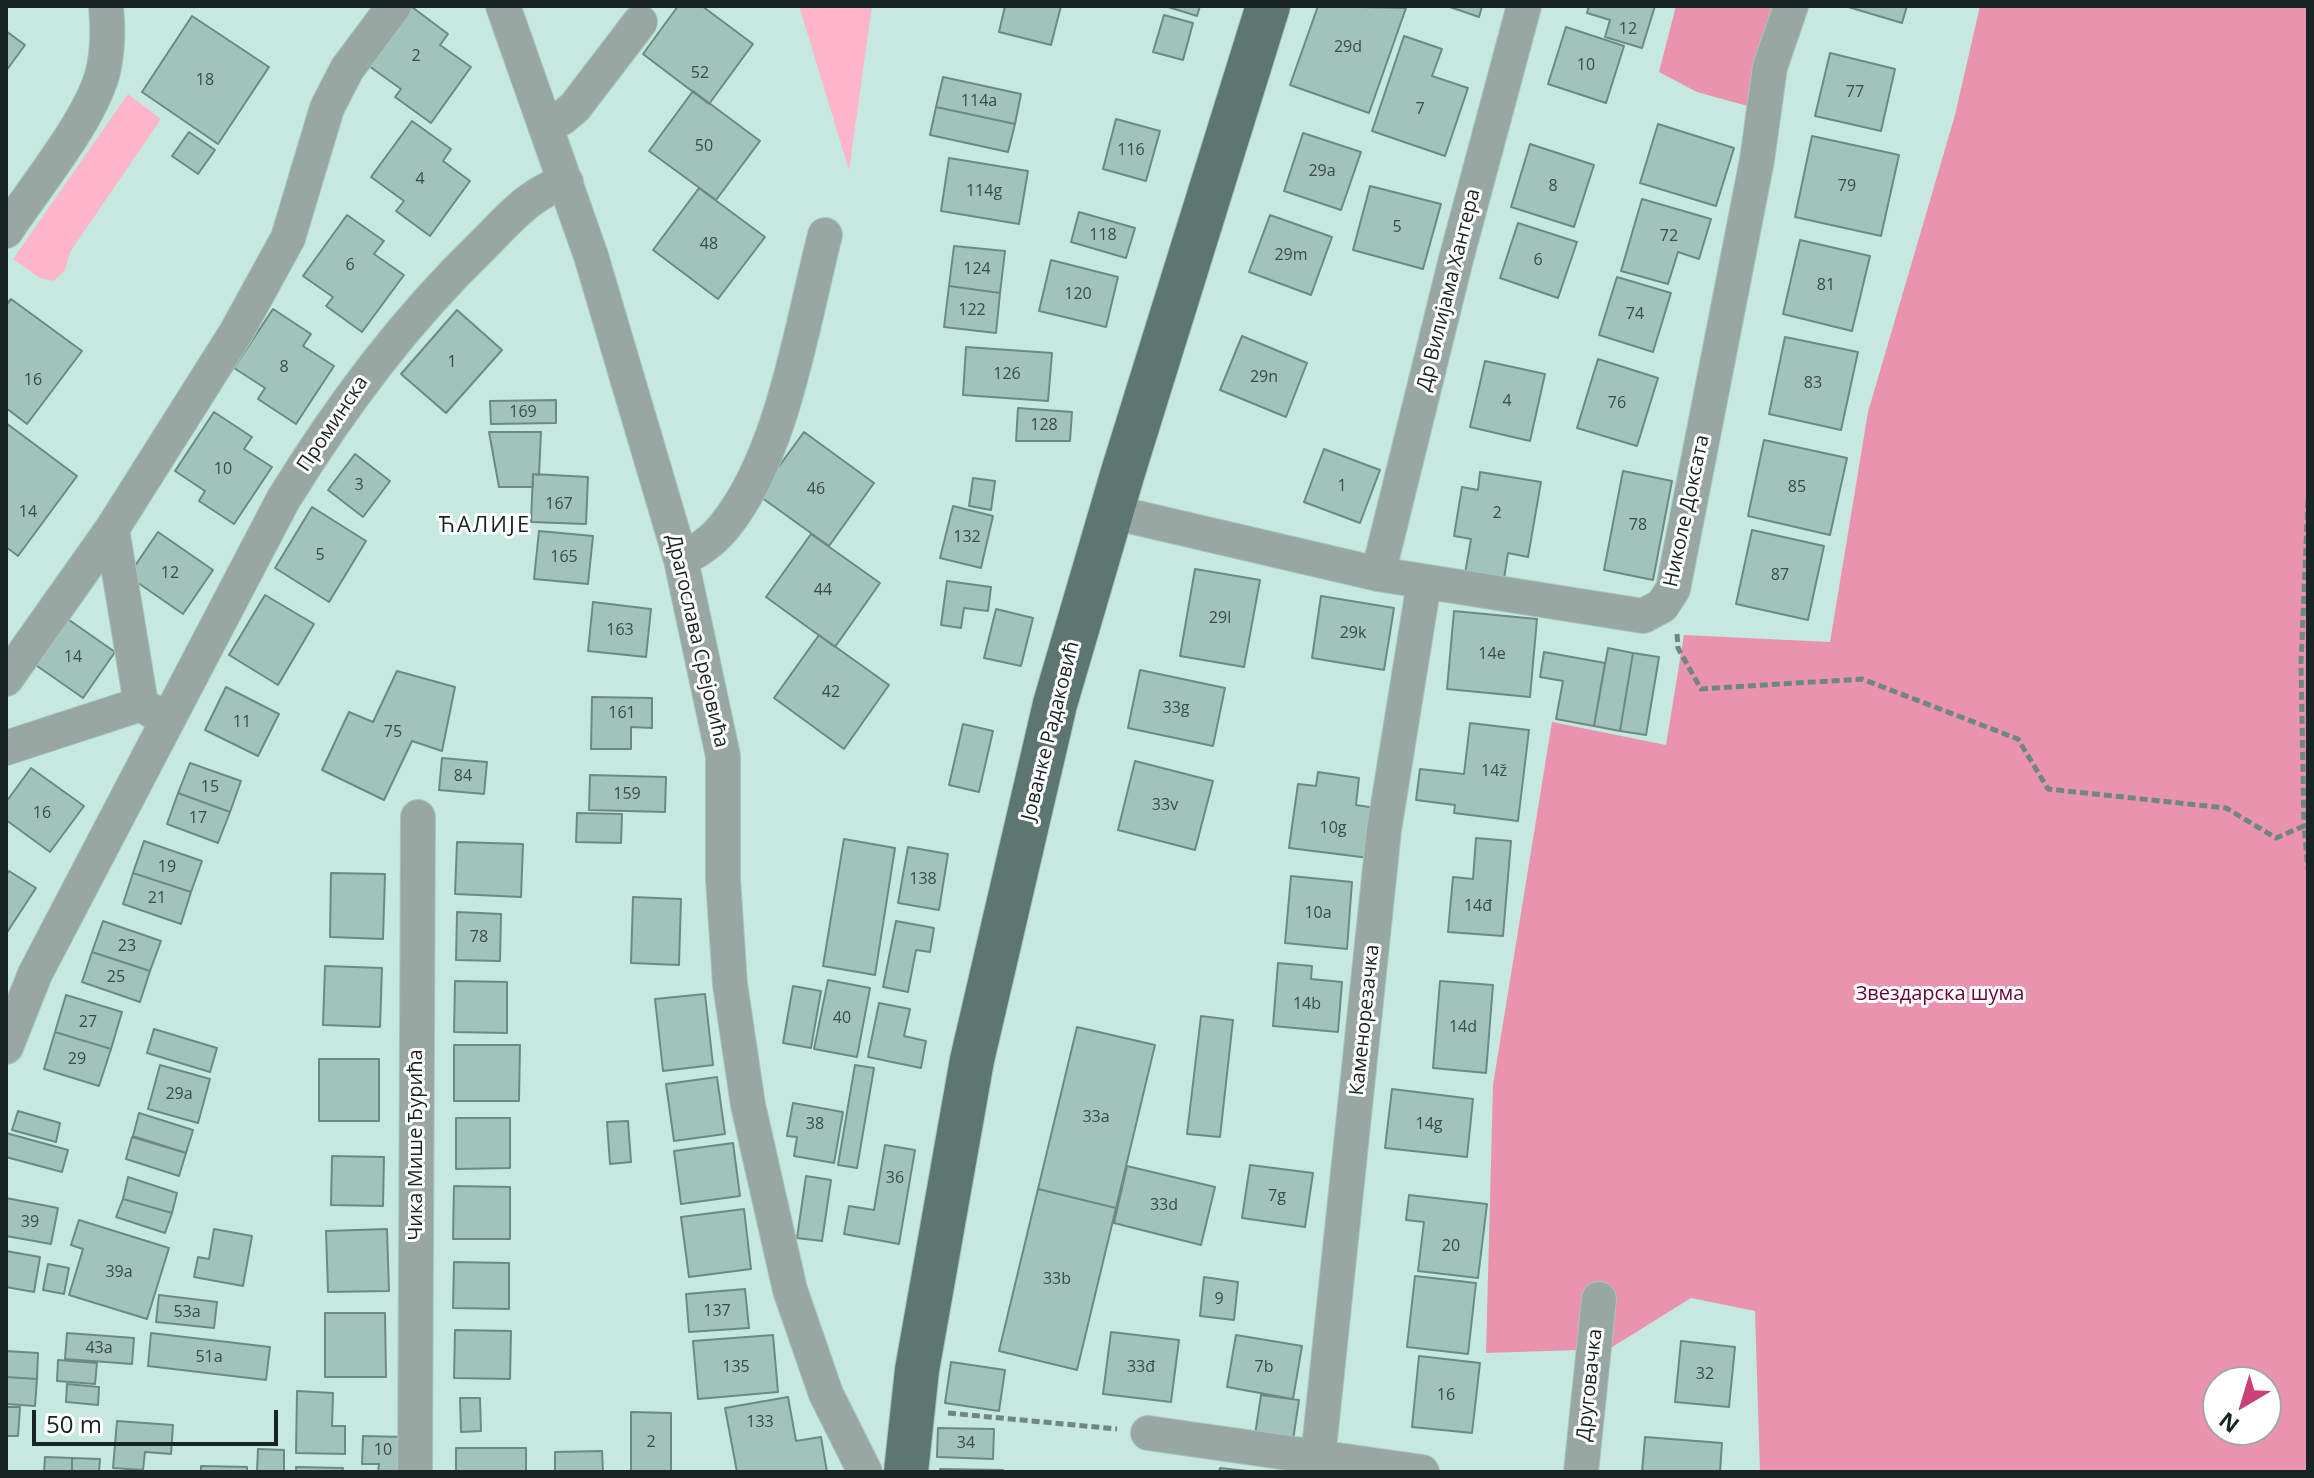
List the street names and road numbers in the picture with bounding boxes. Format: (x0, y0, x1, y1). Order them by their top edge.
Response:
street label: Др Вилијама Хантера (1412, 186, 1486, 394)
street label: Проминска (292, 372, 374, 476)
street label: Николе Доксата (1659, 433, 1715, 589)
street label: Драгослава Срејовића (661, 532, 733, 750)
street label: Јованке Радаковић (1017, 639, 1085, 823)
street label: Каменорезачка (1345, 943, 1385, 1097)
street label: Чика Мише Ђурића (404, 1049, 428, 1241)
street label: Друговачка (1572, 1328, 1608, 1442)

